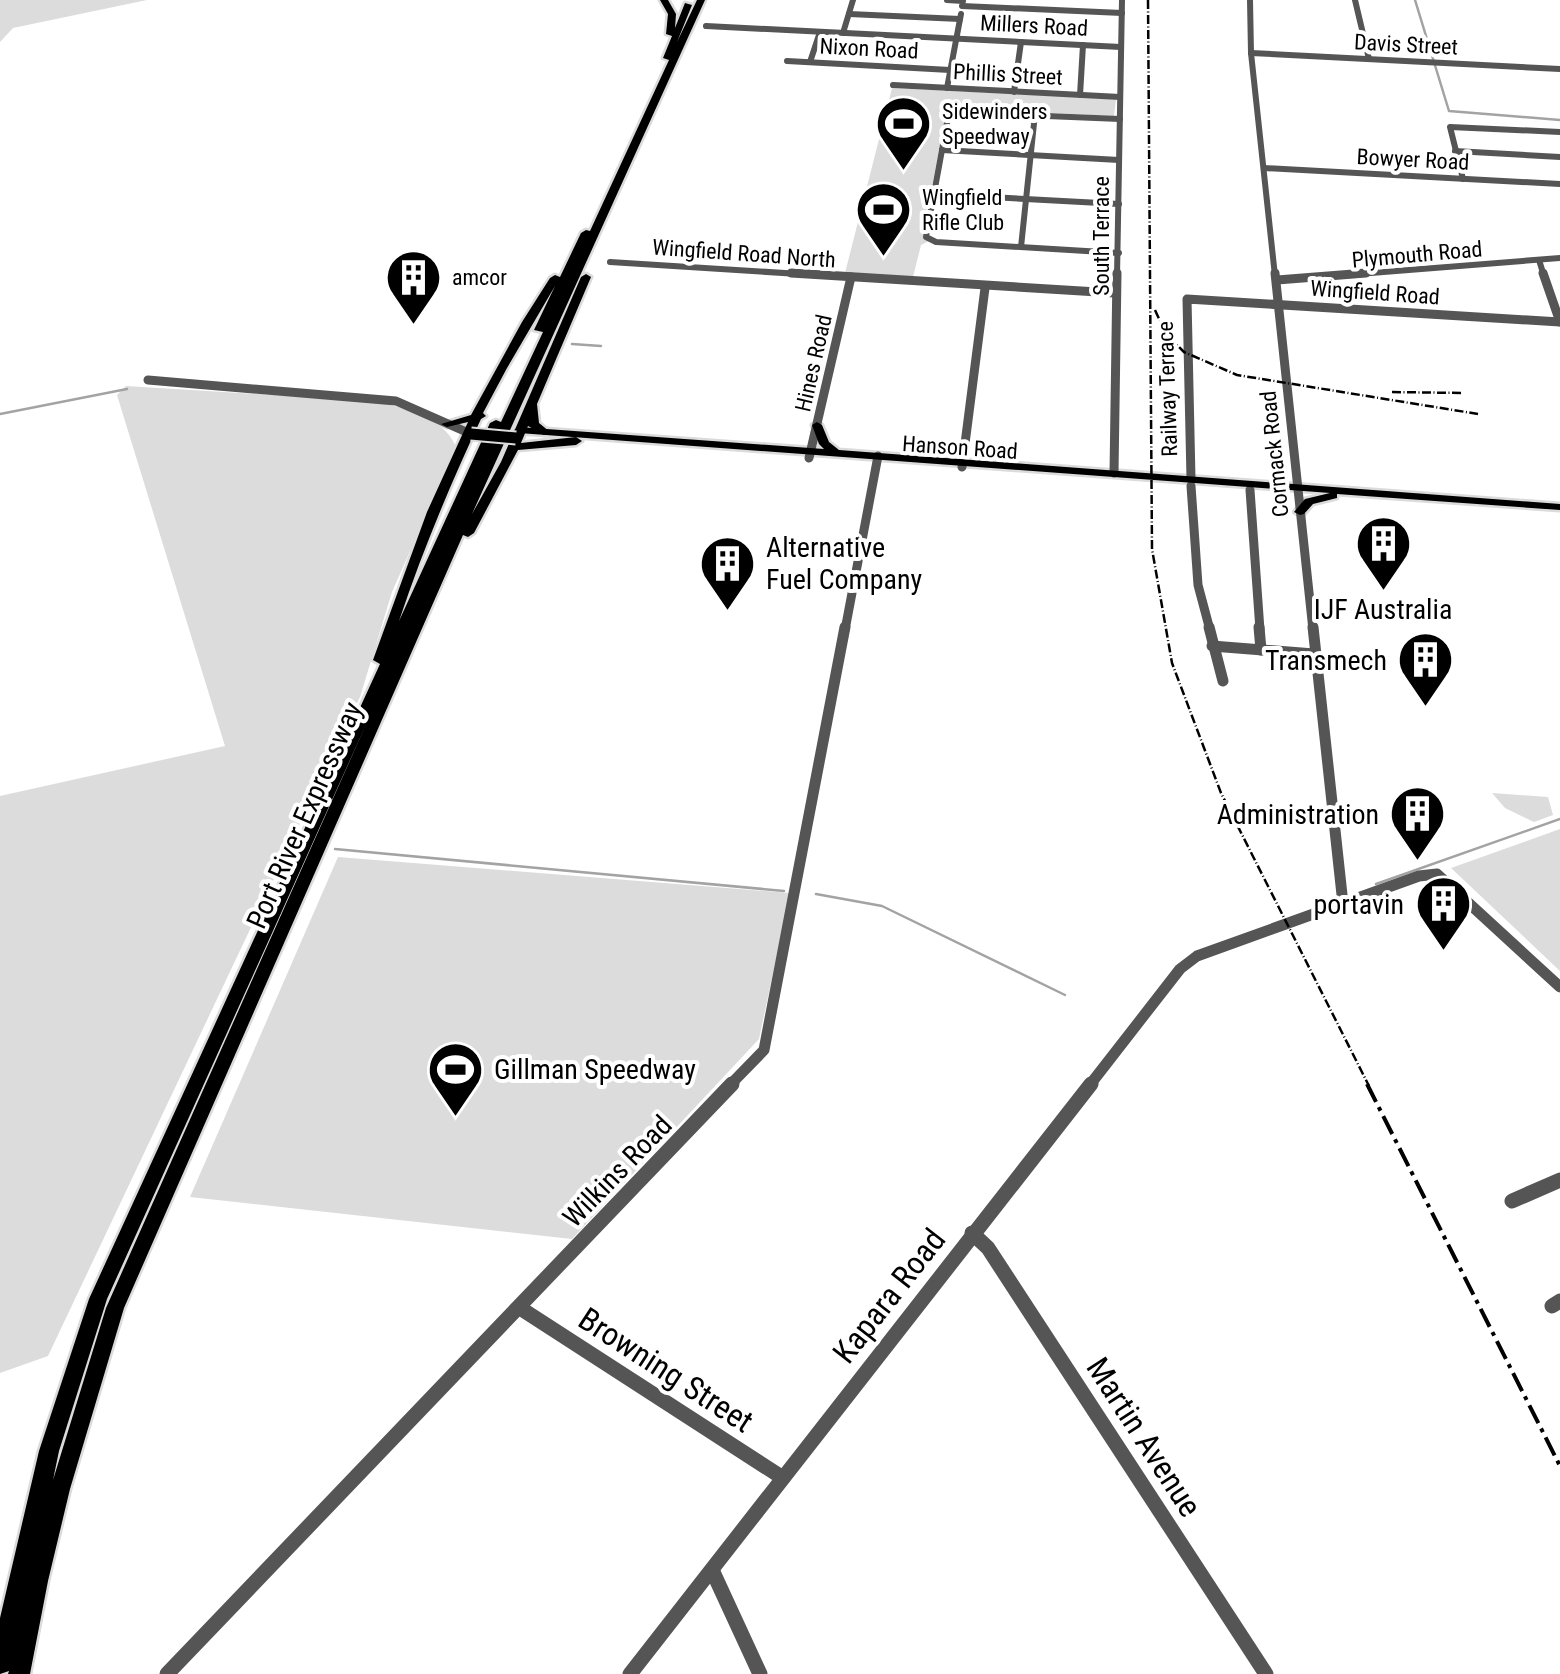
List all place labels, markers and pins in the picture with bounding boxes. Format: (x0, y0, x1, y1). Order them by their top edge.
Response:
sports icon: Sidewinders Speedway (873, 94, 933, 173)
place label: Sidewinders Speedway (942, 99, 1048, 149)
sports icon: Wingfield Rifle Club (853, 180, 913, 259)
place label: Wingfield Rifle Club (922, 185, 1004, 235)
building icon: amcor (383, 247, 443, 326)
place label: amcor (452, 265, 507, 290)
building icon: IJF Australia (1353, 513, 1413, 592)
place label: Alternative Fuel Company (766, 531, 922, 596)
building icon: Alternative Fuel Company (697, 533, 757, 612)
place label: IJF Australia (1314, 593, 1452, 626)
building icon: Transmech (1396, 630, 1456, 709)
place label: Transmech (1265, 644, 1387, 677)
building icon: Administration (1388, 784, 1448, 863)
place label: Administration (1217, 798, 1379, 831)
building icon: portavin (1413, 874, 1473, 953)
place label: portavin (1313, 888, 1404, 921)
sports icon: Gillman Speedway (425, 1039, 485, 1118)
place label: Gillman Speedway (494, 1053, 696, 1086)

